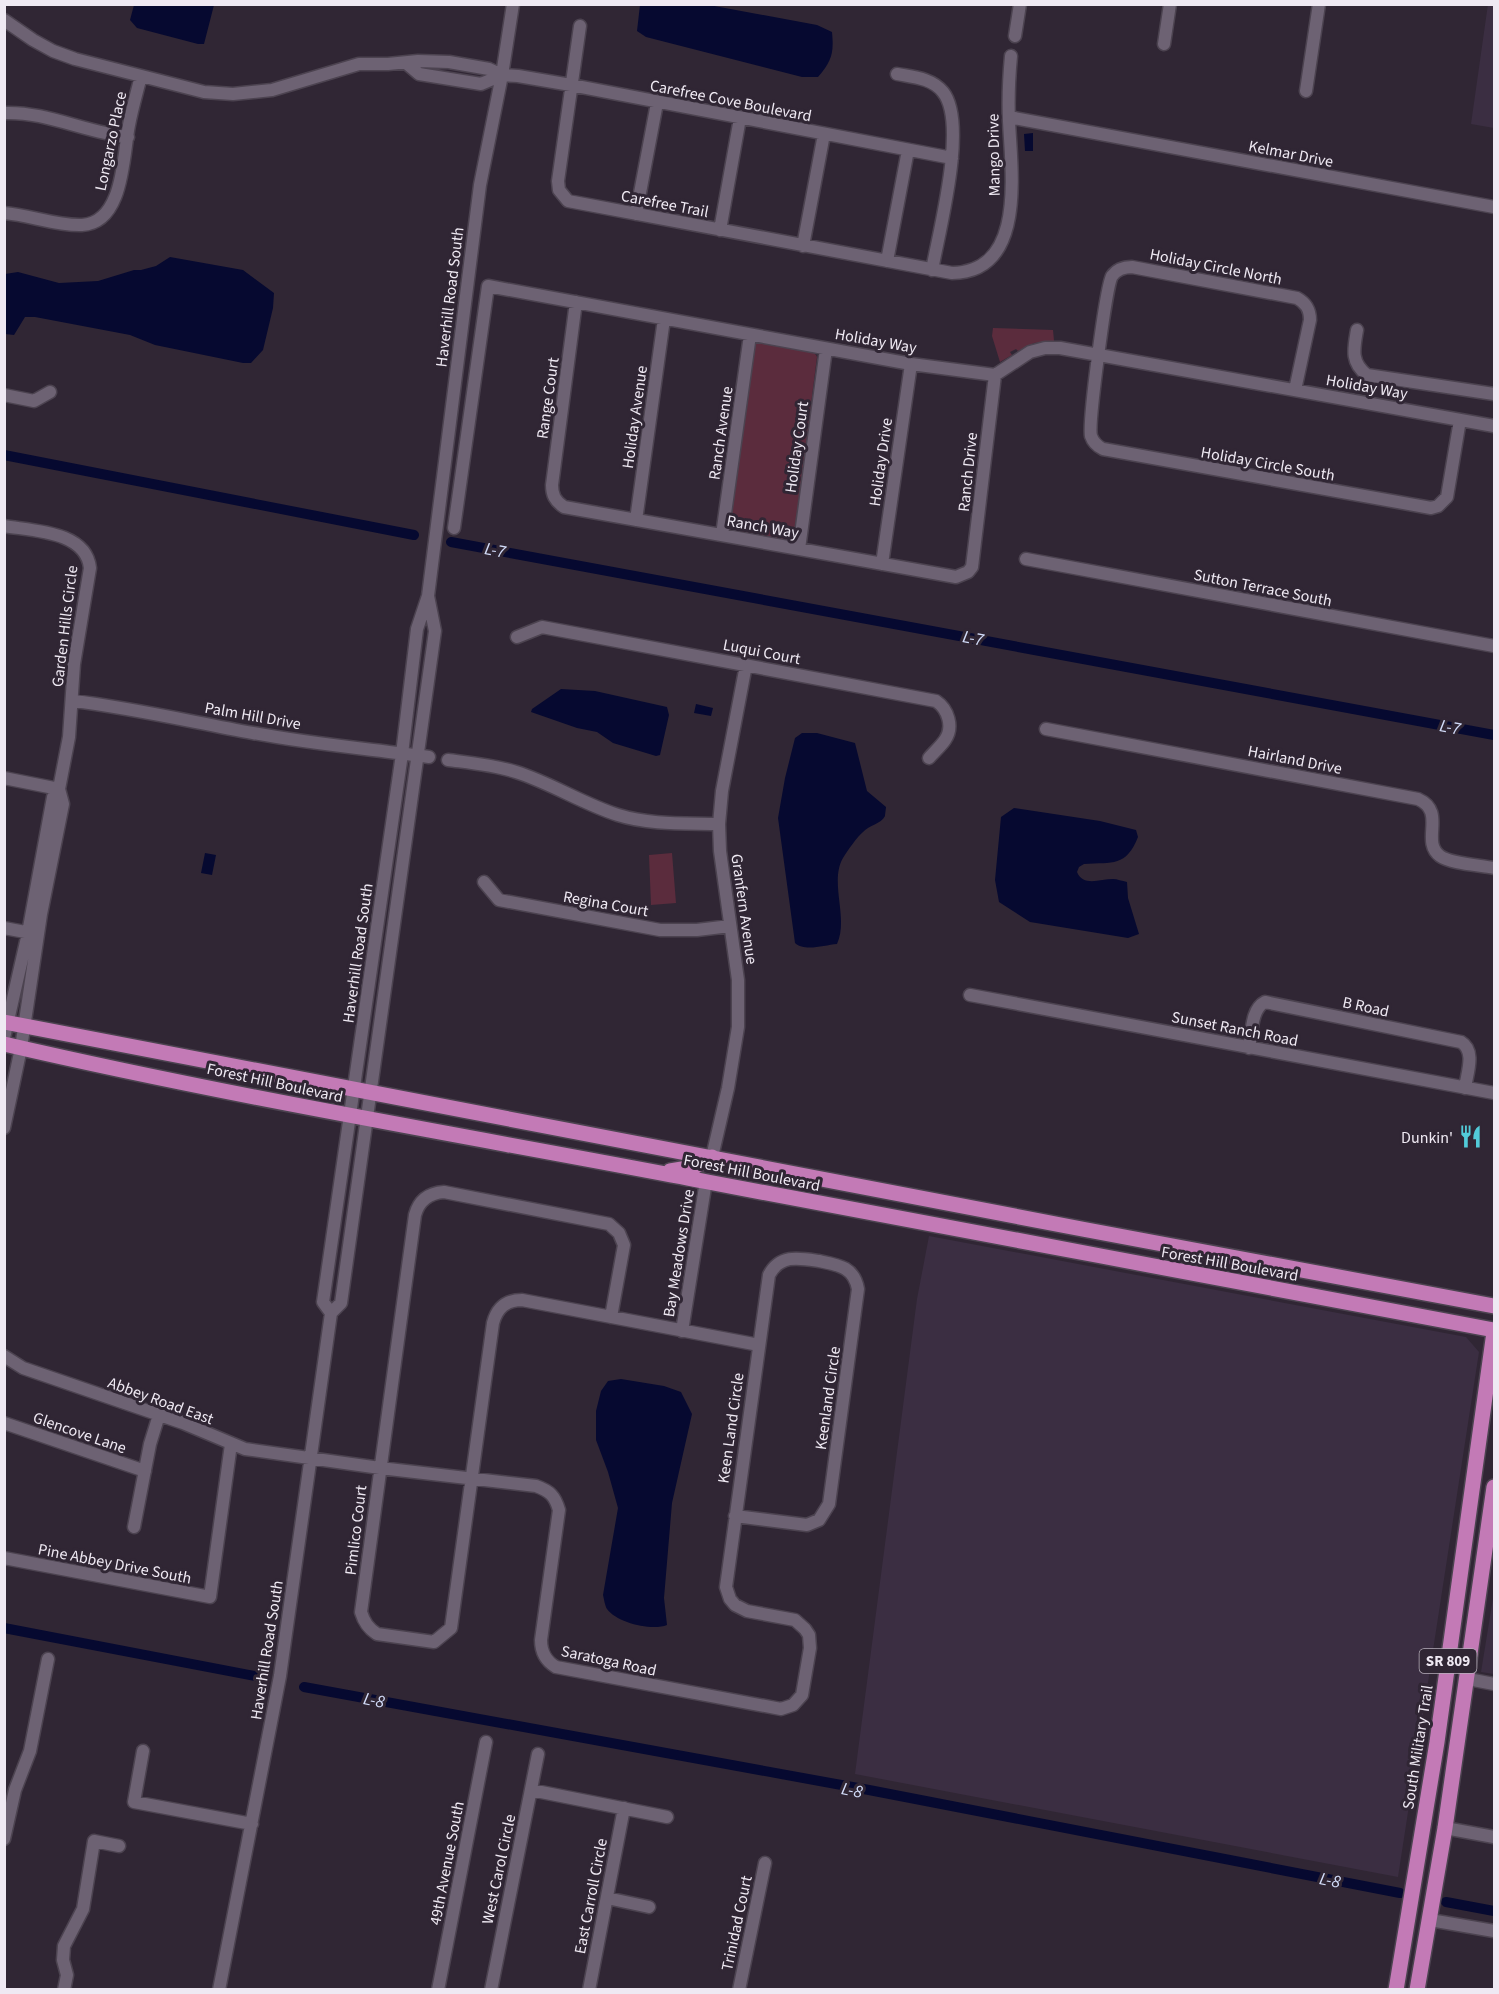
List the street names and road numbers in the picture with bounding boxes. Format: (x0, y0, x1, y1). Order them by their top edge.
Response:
street label: Carefree Cove Boulevard (648, 75, 814, 127)
street label: Longarzo Place (90, 89, 132, 193)
street label: Mango Drive (982, 113, 1006, 197)
street label: Kelmar Drive (1247, 135, 1335, 173)
street label: Carefree Trail (619, 185, 710, 223)
street label: Haverhill Road South (430, 226, 470, 368)
street label: Holiday Circle North (1148, 243, 1284, 291)
street label: Holiday Way (833, 323, 919, 359)
street label: Range Court (531, 355, 565, 440)
street label: Holiday Avenue (617, 364, 653, 470)
street label: Holiday Way (1324, 369, 1410, 405)
street label: Ranch Avenue (704, 385, 738, 481)
street label: Holiday Court (780, 399, 814, 494)
street label: Holiday Drive (864, 416, 898, 508)
street label: Ranch Drive (953, 431, 983, 513)
street label: Holiday Circle South (1199, 441, 1337, 487)
street label: Ranch Way (725, 510, 801, 544)
street label: Garden Hills Circle (47, 564, 83, 688)
street label: Sutton Terrace South (1192, 564, 1334, 612)
street label: Luqui Court (721, 634, 803, 670)
street label: Palm Hill Drive (203, 697, 303, 735)
street label: Hairland Drive (1246, 740, 1344, 780)
street label: Granfern Avenue (725, 853, 763, 966)
street label: Haverhill Road South (337, 882, 379, 1024)
street label: Regina Court (561, 886, 651, 922)
street label: B Road (1341, 991, 1391, 1023)
street label: Sunset Ranch Road (1170, 1006, 1300, 1052)
street label: Forest Hill Boulevard (205, 1058, 345, 1108)
street label: Forest Hill Boulevard (682, 1149, 822, 1197)
street label: Bay Meadows Drive (658, 1188, 700, 1319)
street label: Forest Hill Boulevard (1160, 1241, 1300, 1287)
street label: Keenland Circle (810, 1345, 846, 1451)
street label: Keen Land Circle (712, 1371, 750, 1485)
street label: Abbey Road East (105, 1372, 217, 1430)
street label: Glencove Lane (30, 1407, 129, 1459)
street label: Pimlico Court (340, 1483, 373, 1576)
street label: Pine Abbey Drive South (36, 1538, 193, 1590)
street label: Haverhill Road South (245, 1579, 289, 1721)
street label: Saratoga Road (559, 1640, 658, 1682)
road number: SR 809 (1420, 1649, 1476, 1673)
street label: South Military Trail (1397, 1683, 1439, 1811)
street label: 49th Avenue South (424, 1799, 470, 1927)
street label: West Carol Circle (477, 1812, 521, 1926)
street label: East Carroll Circle (569, 1836, 613, 1956)
street label: Trinidad Court (716, 1873, 758, 1973)

